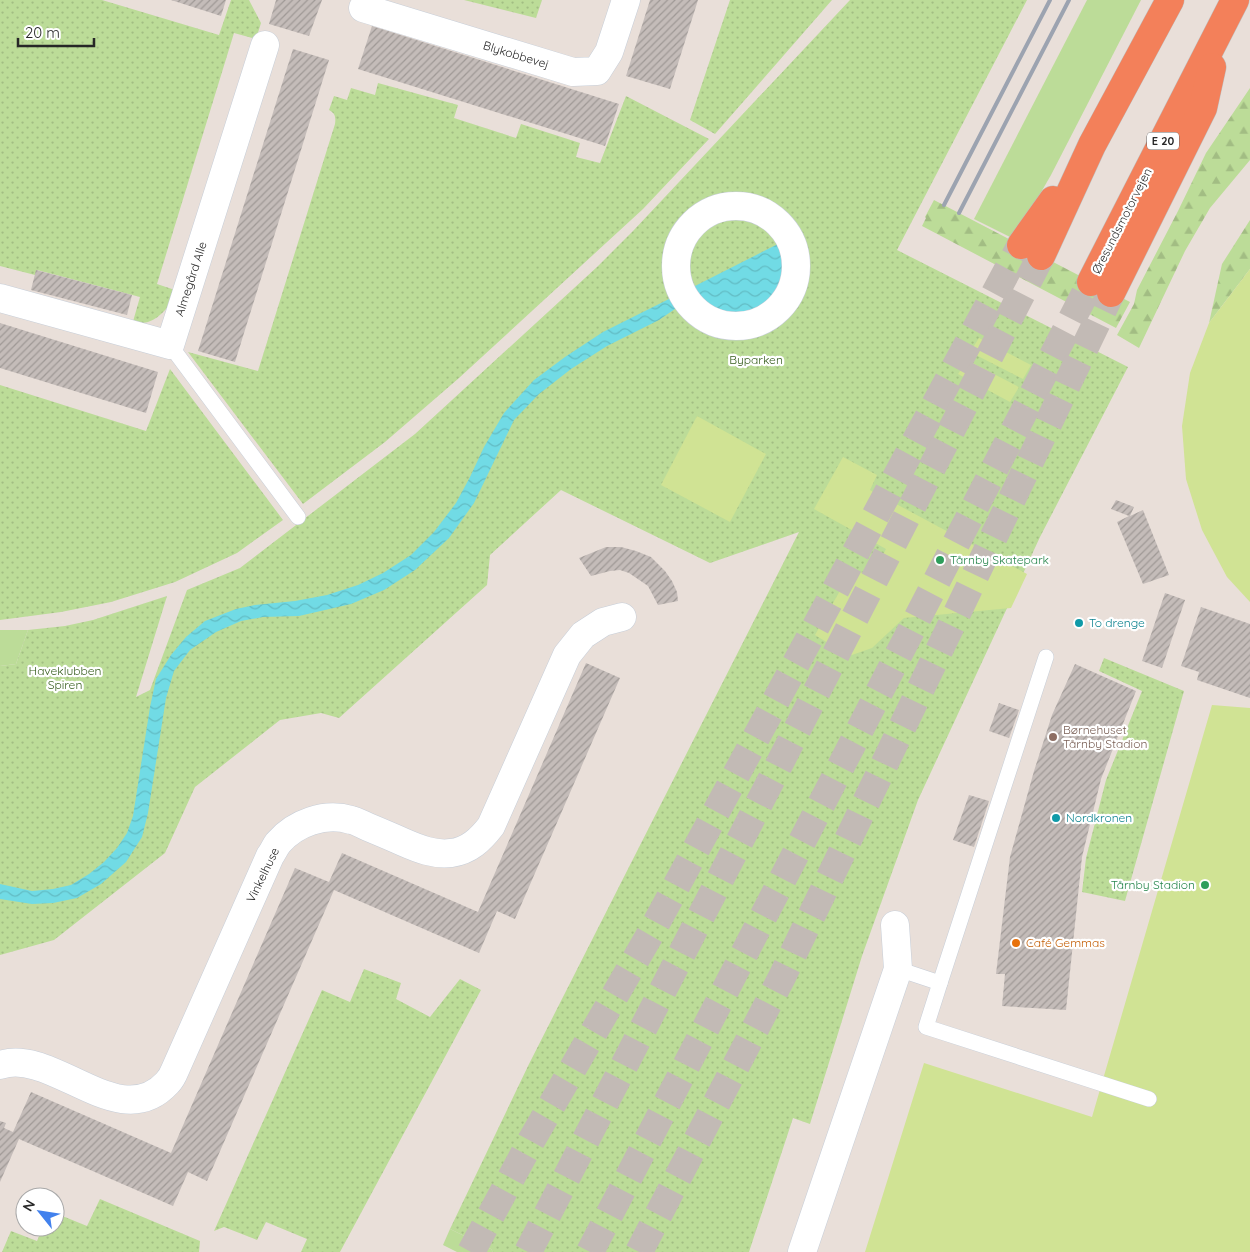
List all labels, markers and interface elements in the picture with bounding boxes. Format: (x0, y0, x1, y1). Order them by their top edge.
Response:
scale bar (18, 15, 94, 47)
text: 20 m (25, 23, 60, 42)
street label: Blykobbevej (481, 37, 551, 72)
road number: E 20 (1147, 132, 1179, 150)
street label: Øresundsmotorvejen (1088, 165, 1155, 276)
street label: Almegård Alle (171, 239, 210, 318)
park label: Byparken (729, 352, 783, 367)
place label: Tårnby Skatepark (950, 552, 1049, 567)
marker: Tårnby Skatepark (934, 554, 946, 566)
place label: To drenge (1089, 615, 1145, 630)
marker: To drenge (1073, 617, 1085, 629)
park label: Haveklubben Spiren (29, 663, 102, 692)
place label: Børnehuset Tårnby Stadion (1063, 722, 1147, 751)
marker: Børnehuset Tårnby Stadion (1047, 731, 1059, 743)
place label: Nordkronen (1066, 810, 1132, 825)
marker: Nordkronen (1050, 812, 1062, 824)
street label: Vinkelhuse (243, 845, 282, 905)
place label: Tårnby Stadion (1111, 877, 1195, 892)
marker: Tårnby Stadion (1199, 879, 1211, 891)
place label: Café Gemmas (1026, 935, 1105, 950)
marker: Café Gemmas (1010, 937, 1022, 949)
north arrow (15, 1187, 65, 1237)
text: N (18, 1197, 39, 1214)

